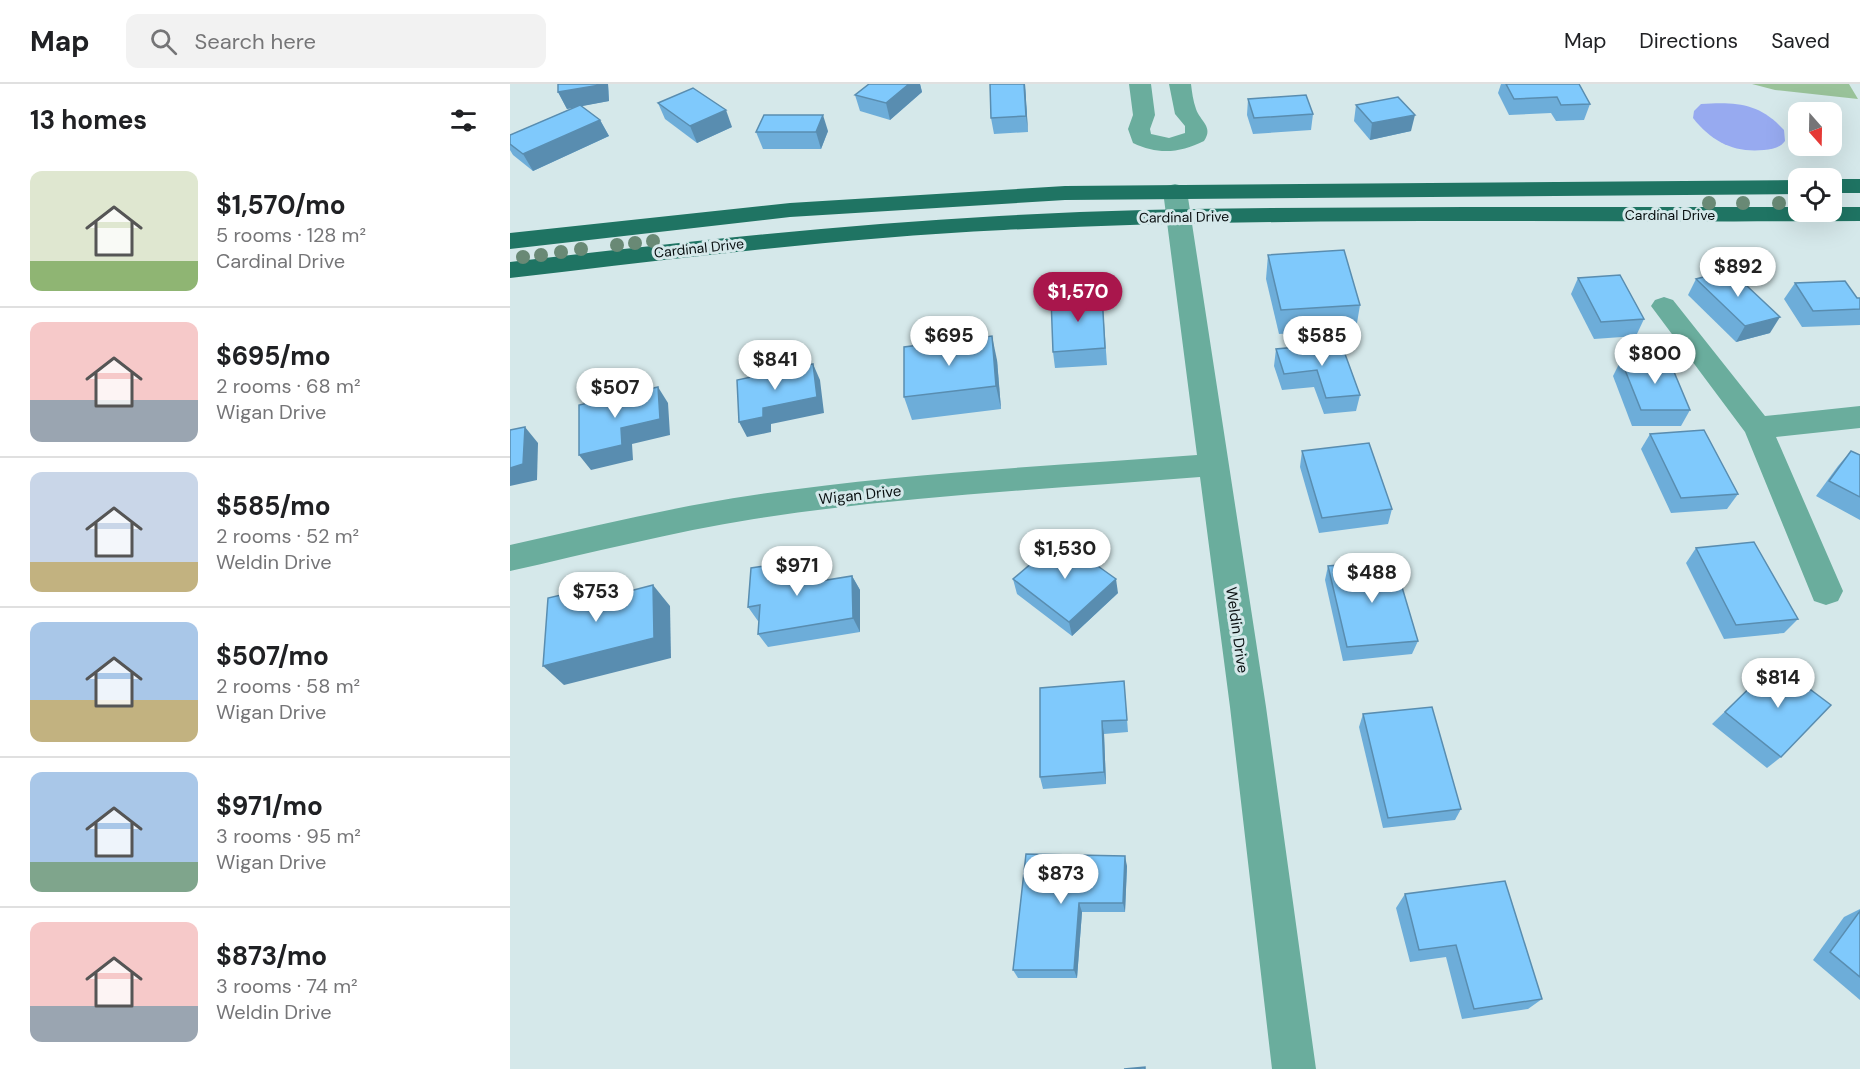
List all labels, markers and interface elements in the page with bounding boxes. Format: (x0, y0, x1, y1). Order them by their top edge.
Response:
search box (126, 14, 546, 68)
text: Map (30, 23, 90, 60)
icon: search (147, 25, 180, 58)
text: Search here (195, 27, 316, 56)
text: Map (1564, 27, 1606, 55)
text: Directions (1639, 27, 1738, 55)
text: Saved (1771, 27, 1830, 55)
north arrow (1788, 102, 1842, 156)
map controls (1788, 102, 1842, 222)
text: 13 homes (30, 103, 147, 137)
icon: filters (447, 104, 480, 137)
button: locate (1788, 168, 1842, 222)
text: $1,570/mo (216, 188, 346, 222)
icon: home (78, 195, 150, 267)
street label: Cardinal Drive (1625, 206, 1715, 224)
street label: Cardinal Drive (1139, 207, 1229, 227)
text: 5 rooms · 128 m² (216, 222, 366, 248)
street label: Cardinal Drive (653, 234, 745, 262)
pin: $892 (1702, 247, 1774, 298)
text: Cardinal Drive (216, 248, 345, 274)
text: $892 (1714, 253, 1762, 279)
pin: $1,570 (1029, 272, 1127, 323)
text: $1,570 (1047, 278, 1109, 304)
pin: $695 (913, 316, 985, 367)
pin: $585 (1286, 316, 1358, 367)
text: $695 (924, 322, 974, 348)
text: $585 (1297, 322, 1347, 348)
pin: $800 (1619, 334, 1691, 385)
text: $695/mo (216, 339, 331, 373)
pin: $841 (739, 340, 811, 391)
text: $800 (1629, 340, 1681, 366)
icon: home (78, 346, 150, 418)
text: $841 (752, 346, 798, 372)
pin: $507 (579, 368, 651, 419)
text: 2 rooms · 68 m² (216, 373, 361, 399)
text: $507 (590, 374, 640, 400)
text: Wigan Drive (216, 399, 326, 425)
street label: Wigan Drive (818, 481, 902, 509)
text: $585/mo (216, 489, 331, 523)
icon: home (78, 496, 150, 568)
text: 2 rooms · 52 m² (216, 523, 359, 549)
pin: $1,530 (1016, 529, 1114, 580)
text: $1,530 (1034, 535, 1096, 561)
pin: $971 (761, 546, 833, 597)
text: Weldin Drive (216, 549, 332, 575)
text: $971 (776, 552, 818, 578)
pin: $488 (1336, 553, 1408, 604)
text: $488 (1347, 559, 1397, 585)
pin: $753 (560, 572, 632, 623)
text: $753 (573, 578, 619, 604)
street label: Weldin Drive (1221, 586, 1253, 674)
text: $507/mo (216, 639, 329, 673)
icon: home (78, 646, 150, 718)
pin: $814 (1742, 658, 1814, 709)
text: $814 (1756, 664, 1800, 690)
text: 2 rooms · 58 m² (216, 673, 360, 699)
text: Wigan Drive (216, 699, 326, 725)
text: $971/mo (216, 789, 323, 823)
icon: home (78, 796, 150, 868)
text: 3 rooms · 95 m² (216, 823, 361, 849)
text: Wigan Drive (216, 849, 326, 875)
pin: $873 (1025, 854, 1097, 905)
text: $873 (1037, 860, 1085, 886)
text: $873/mo (216, 939, 327, 973)
icon: home (78, 946, 150, 1018)
text: 3 rooms · 74 m² (216, 973, 358, 999)
text: Weldin Drive (216, 999, 332, 1025)

